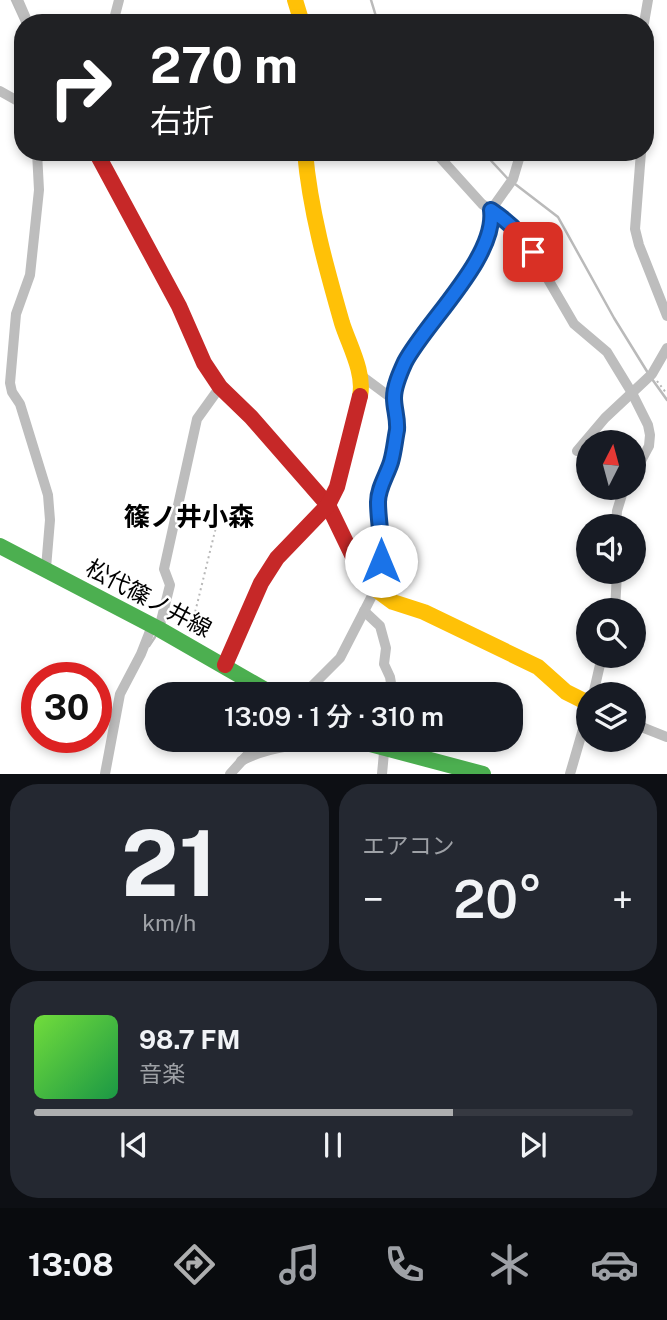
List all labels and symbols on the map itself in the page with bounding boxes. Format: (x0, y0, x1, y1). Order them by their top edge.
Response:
pin (503, 222, 563, 282)
north arrow (576, 430, 646, 500)
district label: 篠ノ井小森 (124, 501, 254, 532)
position arrow (344, 524, 418, 598)
street label: 松代篠ノ井線 (82, 554, 216, 642)
speed limit sign: 30 (21, 662, 112, 753)

